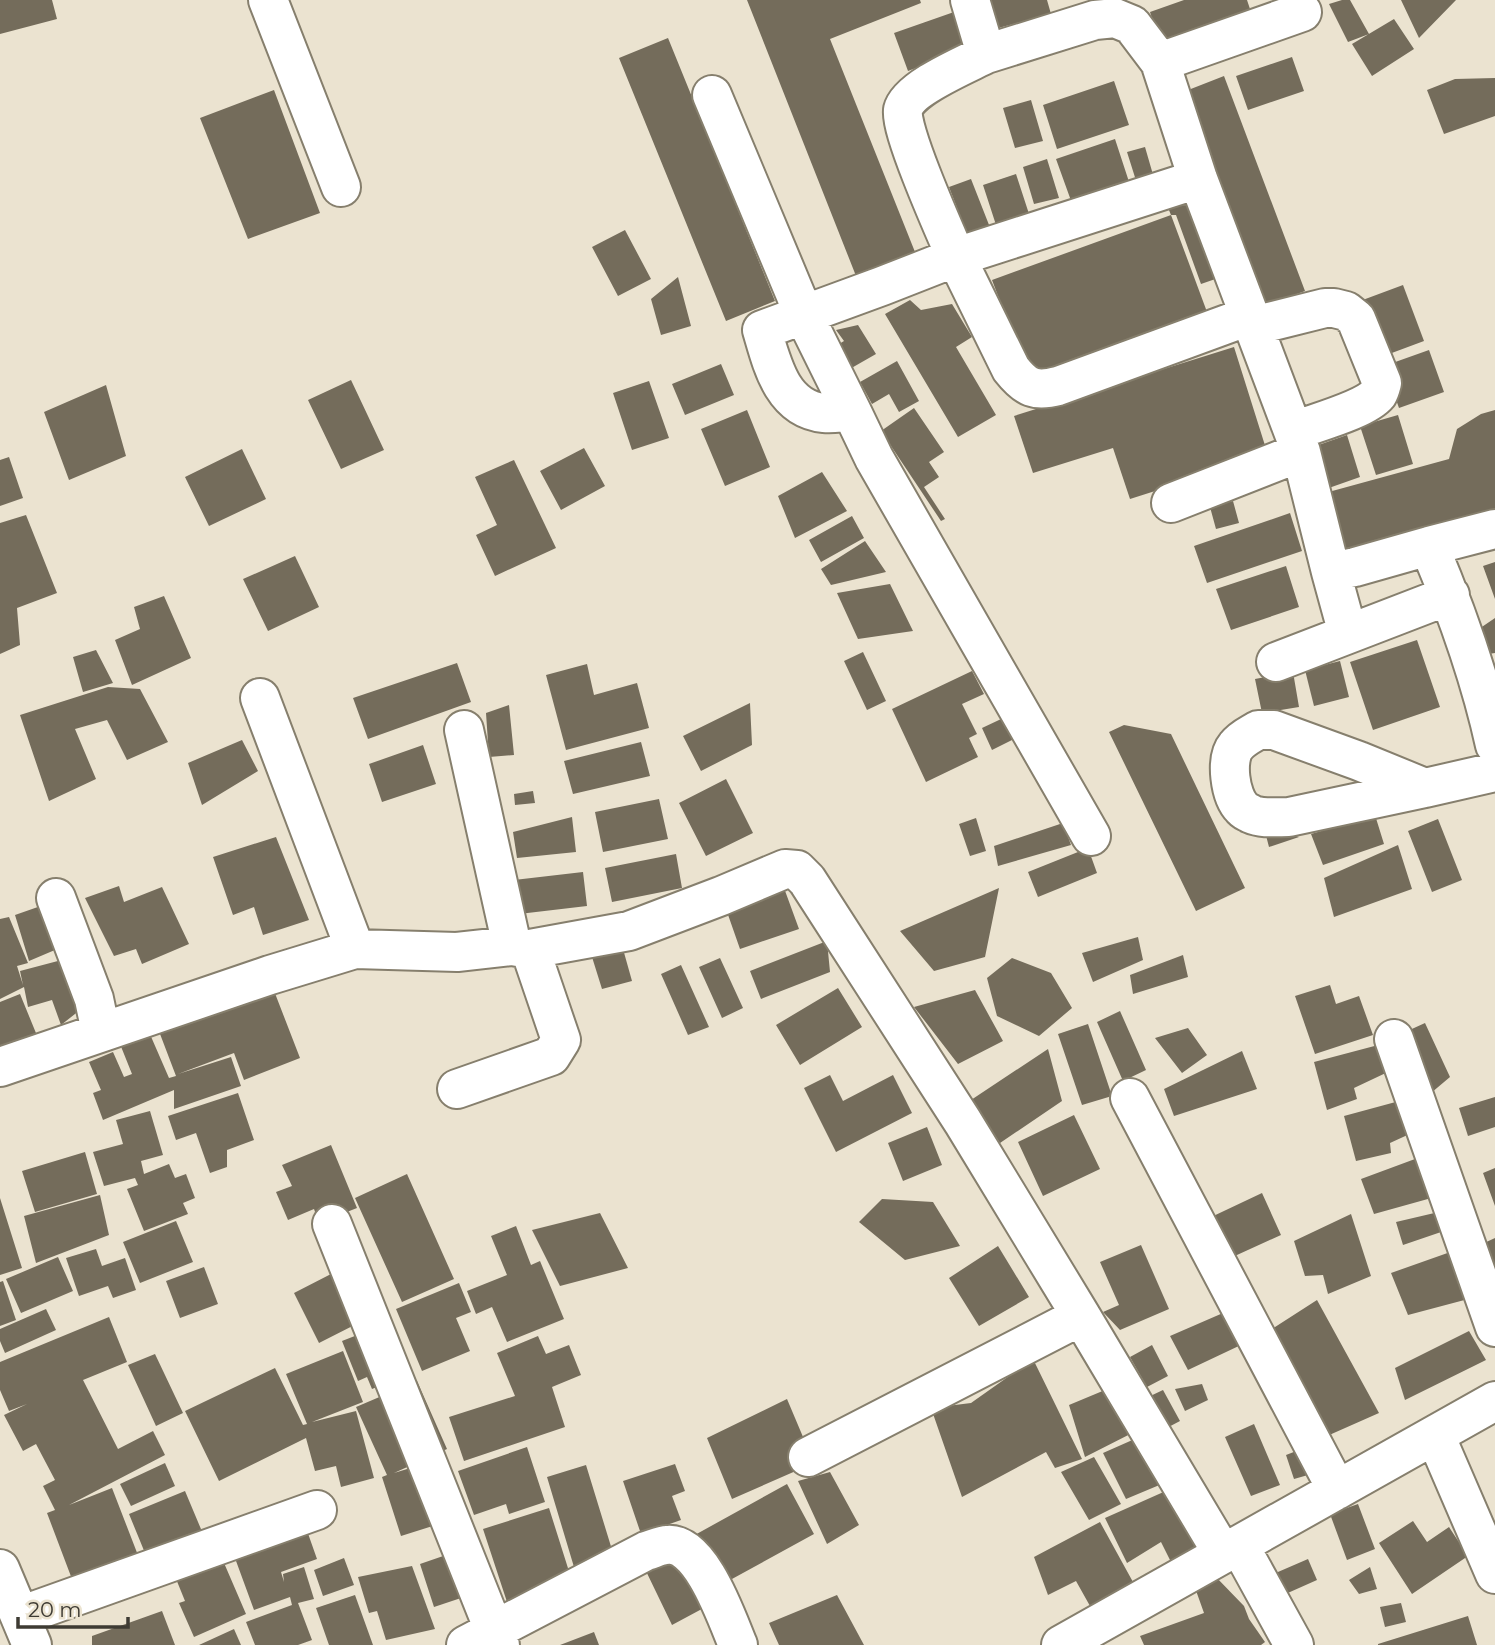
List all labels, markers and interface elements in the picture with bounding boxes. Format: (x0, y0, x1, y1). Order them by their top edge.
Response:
scale bar (18, 1586, 128, 1630)
text: 20 m (28, 1597, 82, 1622)

